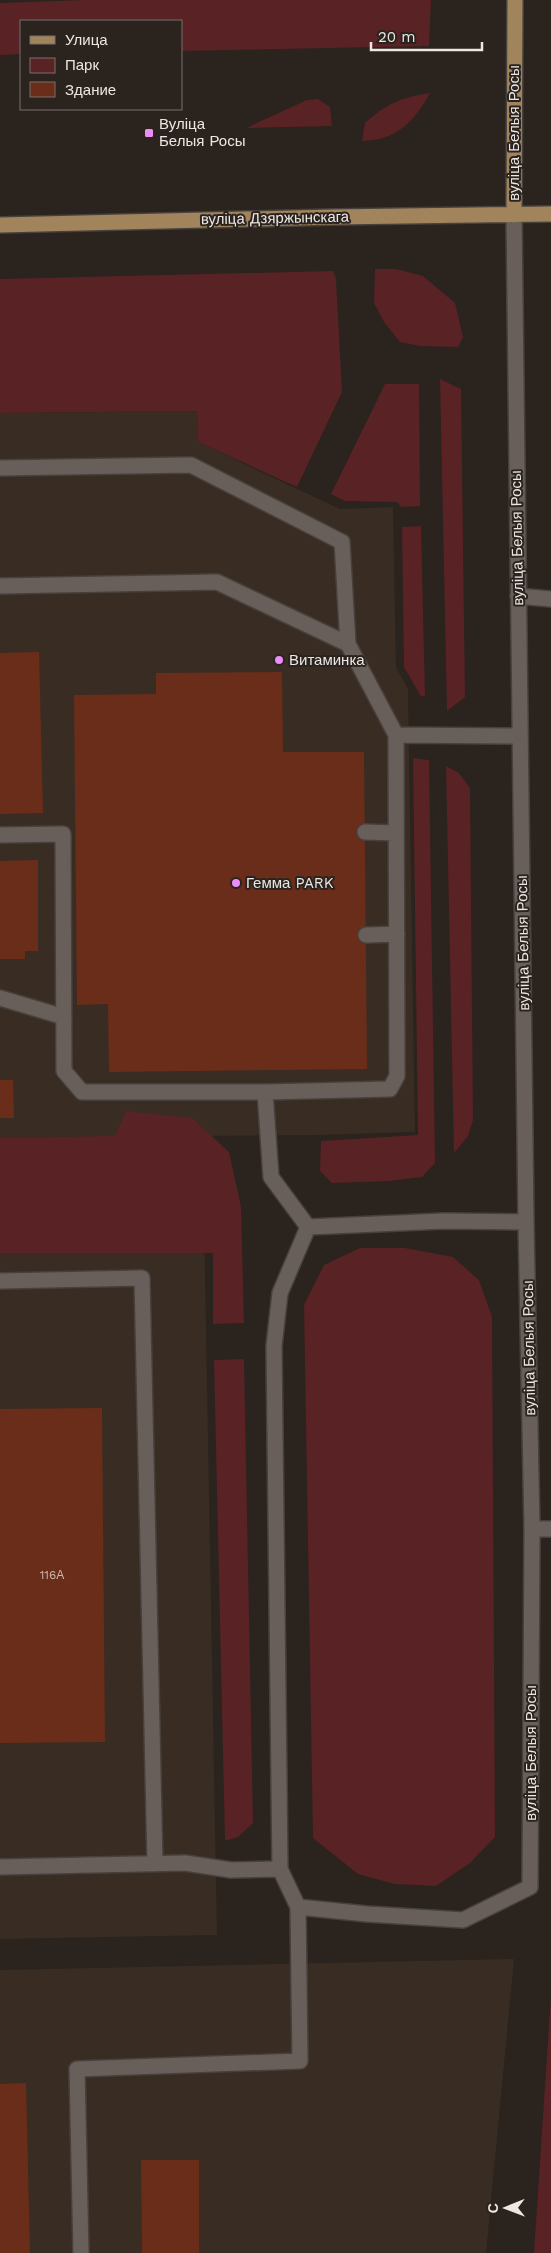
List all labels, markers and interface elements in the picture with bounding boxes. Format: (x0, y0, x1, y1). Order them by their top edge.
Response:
legend (20, 20, 182, 110)
scale bar (371, 20, 482, 52)
text: 20 m (378, 28, 416, 46)
text: Улица (65, 31, 108, 49)
text: Парк (65, 56, 99, 74)
street label: вуліца Белыя Росы (505, 65, 523, 201)
text: Здание (65, 81, 116, 99)
place label: Вуліца Белыя Росы (159, 115, 245, 150)
marker: Вуліца Белыя Росы (143, 127, 155, 139)
street label: вуліца Дзяржынскага (201, 208, 350, 228)
street label: вуліца Белыя Росы (507, 470, 527, 606)
place label: Витаминка (289, 651, 365, 669)
marker: Витаминка (273, 654, 285, 666)
place label: Гемма PARK (246, 874, 334, 892)
street label: вуліца Белыя Росы (513, 875, 533, 1011)
marker: Гемма PARK (230, 877, 242, 889)
street label: вуліца Белыя Росы (519, 1280, 539, 1416)
house number: 116А (40, 1568, 64, 1582)
street label: вуліца Белыя Росы (522, 1685, 540, 1821)
north arrow (481, 2183, 531, 2233)
text: С (485, 2203, 501, 2213)

